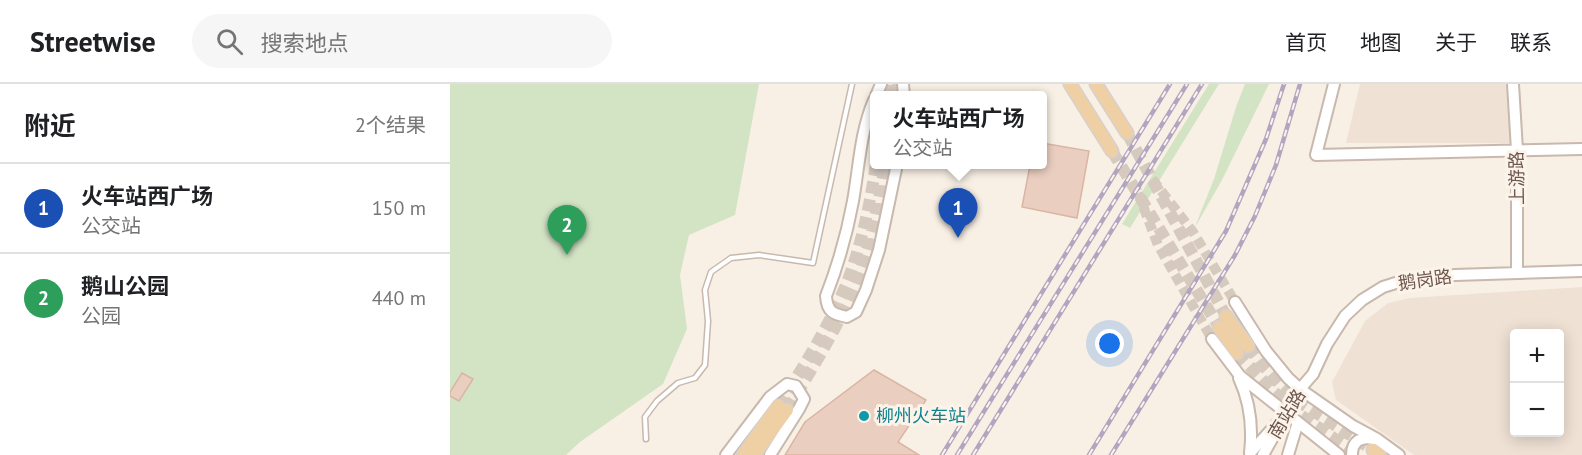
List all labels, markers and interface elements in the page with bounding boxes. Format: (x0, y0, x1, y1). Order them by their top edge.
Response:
search box (192, 14, 612, 68)
text: Streetwise (30, 23, 156, 60)
icon: search (213, 25, 246, 58)
text: 搜索地点 (261, 29, 349, 57)
text: 首页 (1285, 29, 1327, 56)
text: 地图 (1360, 29, 1402, 56)
text: 关于 (1435, 29, 1477, 56)
text: 联系 (1510, 29, 1552, 56)
popup (870, 91, 1047, 169)
text: 火车站西广场 (892, 104, 1025, 132)
text: 附近 (24, 109, 76, 142)
text: 2个结果 (355, 112, 426, 138)
text: 公交站 (892, 135, 952, 161)
street label: 上游路 (1505, 151, 1528, 205)
text: 火车站西广场 (81, 182, 213, 210)
pin: 1 (938, 188, 978, 238)
text: 1 (38, 195, 49, 221)
text: 150 m (372, 195, 426, 221)
pin: 2 (548, 206, 586, 255)
text: 公交站 (81, 213, 141, 239)
street label: 鹅岗路 (1397, 264, 1453, 295)
text: 鹅山公园 (81, 272, 169, 300)
text: 2 (38, 285, 49, 311)
text: 440 m (372, 285, 426, 311)
text: 公园 (81, 303, 121, 329)
your location (1095, 329, 1124, 358)
map controls (1510, 329, 1564, 437)
button: + (1510, 329, 1564, 383)
button: − (1510, 383, 1564, 437)
street label: 南站路 (1263, 385, 1310, 443)
place label: 柳州火车站 (876, 404, 966, 427)
marker: 柳州火车站 (857, 409, 871, 423)

